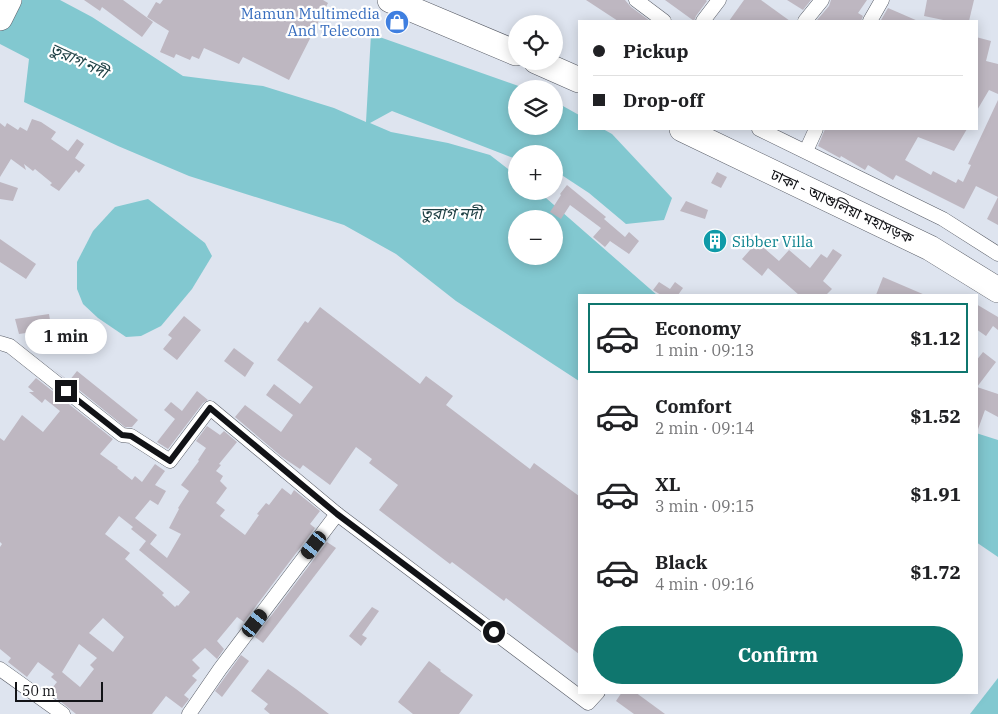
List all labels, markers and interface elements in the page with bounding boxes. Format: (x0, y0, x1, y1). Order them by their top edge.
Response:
place label: Mamun Multimedia And Telecom (241, 4, 380, 40)
shop icon: Mamun Multimedia And Telecom (384, 9, 410, 35)
map controls (508, 15, 563, 265)
button: locate (508, 15, 563, 70)
water label: তুরাগ নদী (47, 38, 114, 83)
text: Pickup (623, 39, 688, 63)
button: layers (508, 80, 563, 135)
text: Drop-off (623, 88, 704, 112)
button: + (508, 145, 563, 200)
street label: ঢাকা - আশুলিয়া মহাসড়ক (767, 164, 917, 248)
water label: তুরাগ নদী (420, 203, 485, 223)
button: − (508, 210, 563, 265)
building icon: Sibber Villa (702, 228, 728, 254)
place label: Sibber Villa (732, 232, 813, 251)
icon: car (595, 316, 640, 361)
text: Economy (655, 316, 741, 340)
callout: 1 min (25, 318, 107, 354)
text: 1 min (44, 326, 88, 346)
text: $1.12 (910, 326, 961, 350)
text: 1 min · 09:13 (655, 340, 754, 360)
route end (55, 380, 77, 402)
icon: car (595, 394, 640, 439)
text: Comfort (655, 394, 732, 418)
text: $1.52 (910, 404, 961, 428)
text: 2 min · 09:14 (655, 418, 754, 438)
icon: car (595, 472, 640, 517)
text: XL (655, 472, 681, 496)
text: $1.91 (910, 482, 961, 506)
text: 3 min · 09:15 (655, 496, 754, 516)
car (298, 529, 329, 561)
icon: car (595, 550, 640, 595)
text: Black (655, 550, 707, 574)
text: $1.72 (910, 560, 961, 584)
text: 4 min · 09:16 (655, 574, 754, 594)
car (239, 607, 270, 639)
route start (483, 621, 505, 643)
button: Confirm (593, 626, 963, 684)
scale bar (15, 679, 102, 702)
text: 50 m (22, 682, 55, 700)

